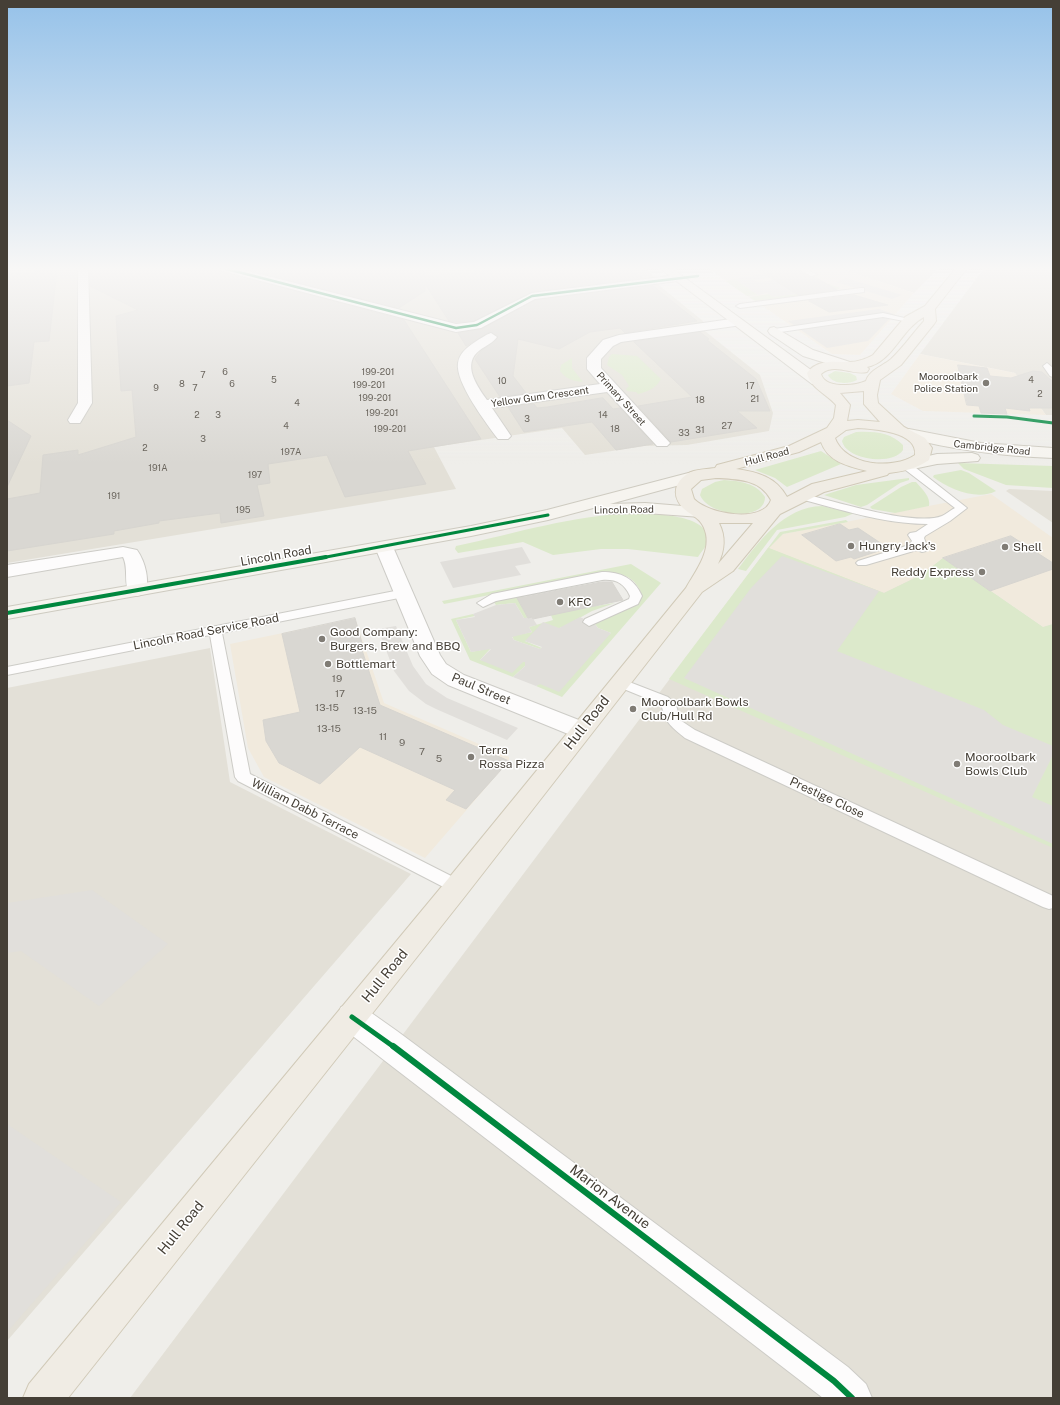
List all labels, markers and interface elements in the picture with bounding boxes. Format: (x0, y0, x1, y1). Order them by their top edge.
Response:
house number: 6 (222, 367, 228, 377)
house number: 199-201 (362, 367, 394, 377)
house number: 7 (200, 370, 206, 380)
street label: Primary Street (594, 370, 648, 428)
place label: Mooroolbark Police Station (914, 371, 978, 394)
house number: 5 (271, 375, 277, 385)
house number: 4 (1028, 375, 1034, 385)
house number: 10 (497, 376, 507, 386)
marker: Mooroolbark Police Station (981, 378, 991, 388)
house number: 8 (179, 379, 185, 389)
house number: 6 (229, 379, 235, 389)
house number: 199-201 (353, 380, 385, 390)
house number: 17 (745, 381, 755, 391)
house number: 9 (153, 383, 159, 393)
house number: 7 (192, 383, 198, 393)
street label: Yellow Gum Crescent (490, 384, 590, 410)
house number: 2 (1037, 389, 1043, 399)
house number: 199-201 (359, 393, 391, 403)
house number: 21 (750, 394, 760, 404)
house number: 18 (695, 395, 705, 405)
house number: 4 (294, 398, 300, 408)
house number: 199-201 (366, 408, 398, 418)
house number: 2 (194, 410, 200, 420)
house number: 3 (215, 410, 221, 420)
house number: 14 (598, 410, 608, 420)
house number: 3 (524, 414, 530, 424)
house number: 4 (283, 421, 289, 431)
house number: 27 (722, 421, 732, 431)
house number: 199-201 (374, 424, 406, 434)
house number: 18 (610, 424, 620, 434)
house number: 31 (695, 425, 705, 435)
house number: 33 (678, 428, 690, 438)
house number: 3 (200, 434, 206, 444)
street label: Cambridge Road (953, 438, 1031, 458)
house number: 2 (142, 443, 148, 453)
street label: Hull Road (743, 445, 791, 469)
house number: 197A (281, 447, 301, 457)
house number: 191A (148, 463, 168, 473)
house number: 197 (248, 470, 262, 480)
house number: 191 (108, 491, 120, 501)
street label: Lincoln Road (594, 503, 654, 517)
house number: 195 (235, 505, 251, 515)
place label: Hungry Jack's (859, 539, 936, 553)
place label: Shell (1013, 540, 1042, 554)
marker: Hungry Jack's (846, 541, 856, 551)
marker: Shell (1000, 542, 1010, 552)
street label: Lincoln Road (239, 543, 313, 569)
place label: Reddy Express (891, 565, 974, 579)
marker: Reddy Express (977, 567, 987, 577)
place label: KFC (568, 595, 592, 609)
marker: KFC (555, 597, 565, 607)
street label: Lincoln Road Service Road (132, 611, 280, 653)
place label: Good Company: Burgers, Brew and BBQ (330, 625, 461, 653)
marker: Good Company: Burgers, Brew and BBQ (317, 634, 327, 644)
place label: Bottlemart (336, 657, 396, 671)
marker: Bottlemart (323, 659, 333, 669)
street label: Paul Street (449, 670, 513, 708)
house number: 19 (332, 673, 342, 685)
house number: 17 (335, 688, 345, 700)
street label: Hull Road (561, 693, 613, 753)
place label: Mooroolbark Bowls Club/Hull Rd (641, 695, 749, 723)
house number: 13-15 (315, 702, 339, 714)
marker: Mooroolbark Bowls Club/Hull Rd (628, 704, 638, 714)
house number: 13-15 (353, 705, 377, 717)
house number: 13-15 (317, 723, 341, 735)
house number: 11 (379, 731, 387, 743)
house number: 9 (399, 737, 405, 749)
place label: Terra Rossa Pizza (479, 743, 544, 771)
house number: 7 (419, 746, 425, 758)
place label: Mooroolbark Bowls Club (965, 750, 1036, 778)
marker: Terra Rossa Pizza (466, 752, 476, 762)
house number: 5 (436, 753, 442, 765)
marker: Mooroolbark Bowls Club (952, 759, 962, 769)
street label: Prestige Close (787, 774, 867, 822)
street label: William Dabb Terrace (249, 776, 361, 842)
street label: Hull Road (358, 946, 412, 1006)
street label: Marion Avenue (566, 1161, 654, 1233)
street label: Hull Road (154, 1198, 208, 1258)

